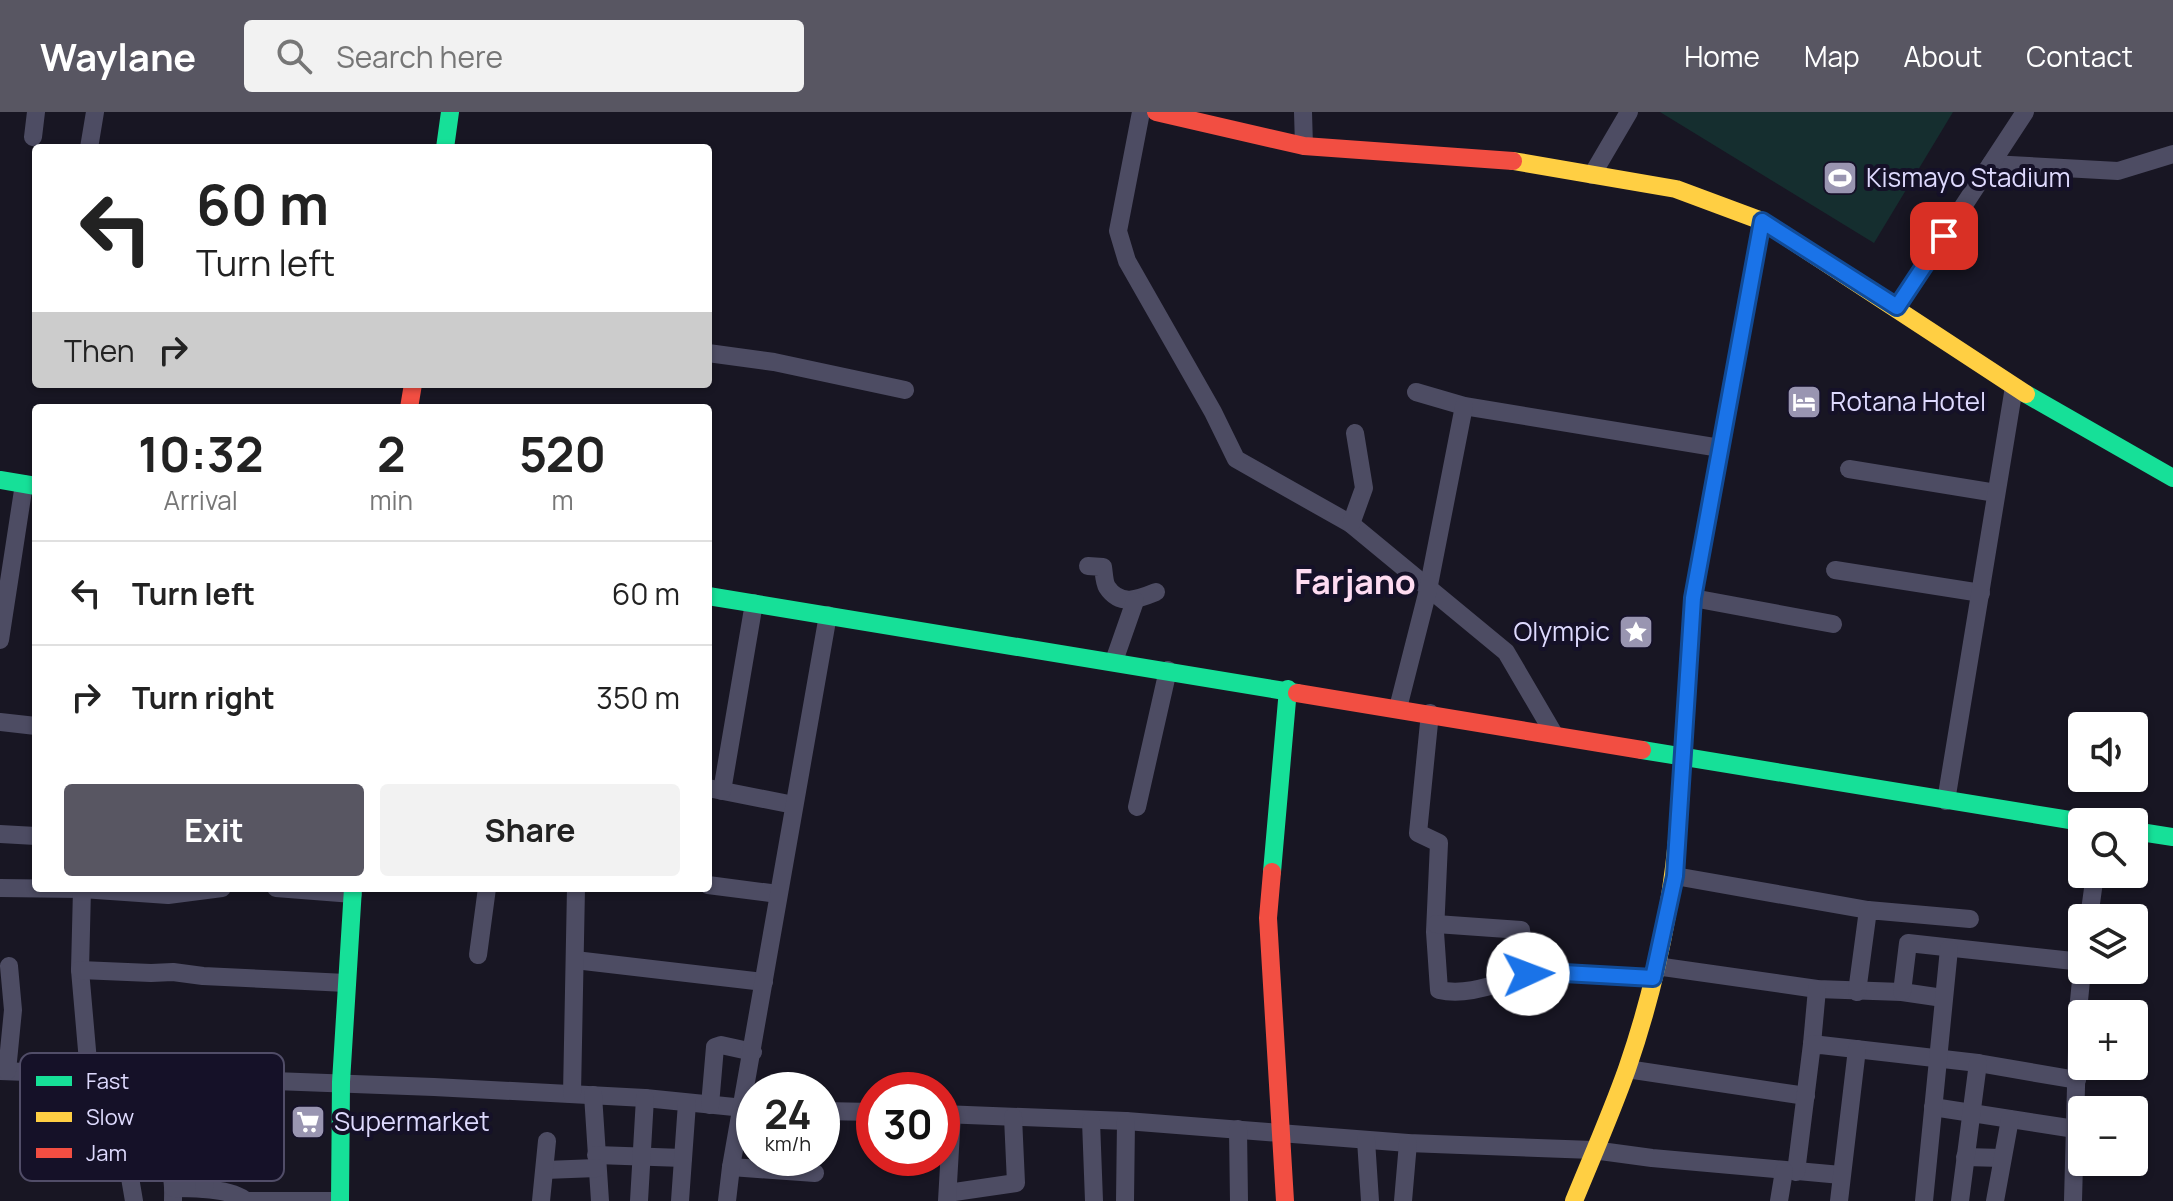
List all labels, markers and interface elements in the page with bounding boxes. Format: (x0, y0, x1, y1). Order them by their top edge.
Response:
search box (244, 20, 804, 92)
text: Waylane (40, 30, 196, 82)
icon: search (272, 34, 316, 78)
text: Search here (336, 36, 503, 77)
text: Home (1684, 37, 1760, 75)
text: Map (1804, 37, 1860, 75)
text: About (1904, 37, 1982, 75)
text: Contact (2026, 37, 2133, 75)
sports icon: Kismayo Stadium (1821, 159, 1859, 197)
place label: Kismayo Stadium (1866, 159, 2071, 195)
text: 60 m (196, 165, 329, 242)
icon: left (64, 176, 168, 280)
pin (1910, 202, 1978, 270)
icon: arrive (1922, 214, 1966, 258)
text: Turn left (196, 238, 335, 287)
icon: right (151, 328, 195, 372)
text: Then (64, 330, 135, 371)
hotel icon: Rotana Hotel (1785, 383, 1823, 421)
place label: Rotana Hotel (1830, 383, 1986, 419)
text: 10:32 (138, 421, 264, 486)
text: 2 (377, 421, 406, 486)
text: 520 (519, 421, 606, 486)
text: Arrival (164, 482, 238, 518)
text: min (369, 482, 413, 518)
text: m (551, 482, 574, 518)
district label: Farjano (1294, 558, 1416, 604)
icon: left (64, 571, 108, 615)
text: Turn left (132, 573, 255, 614)
text: 60 m (612, 573, 680, 614)
place label: Olympic (1514, 613, 1610, 649)
place icon: Olympic (1617, 613, 1655, 651)
icon: right (64, 675, 108, 719)
text: Turn right (132, 677, 275, 718)
text: 350 m (596, 677, 680, 718)
map controls (2068, 712, 2148, 1176)
button: sound (2068, 712, 2148, 792)
button: Exit (64, 784, 364, 876)
button: Share (380, 784, 680, 876)
button: search (2068, 808, 2148, 888)
button: layers (2068, 904, 2148, 984)
position arrow (1486, 932, 1570, 1016)
button: + (2068, 1000, 2148, 1080)
legend (20, 1053, 284, 1181)
text: Fast (86, 1066, 129, 1096)
speed limit sign: 30 (856, 1072, 960, 1176)
text: 24 (764, 1086, 812, 1141)
button: − (2068, 1096, 2148, 1176)
text: Slow (86, 1102, 134, 1132)
supermarket icon: Supermarket (289, 1103, 327, 1141)
place label: Supermarket (334, 1103, 490, 1139)
text: km/h (765, 1130, 811, 1157)
text: Jam (86, 1138, 127, 1168)

